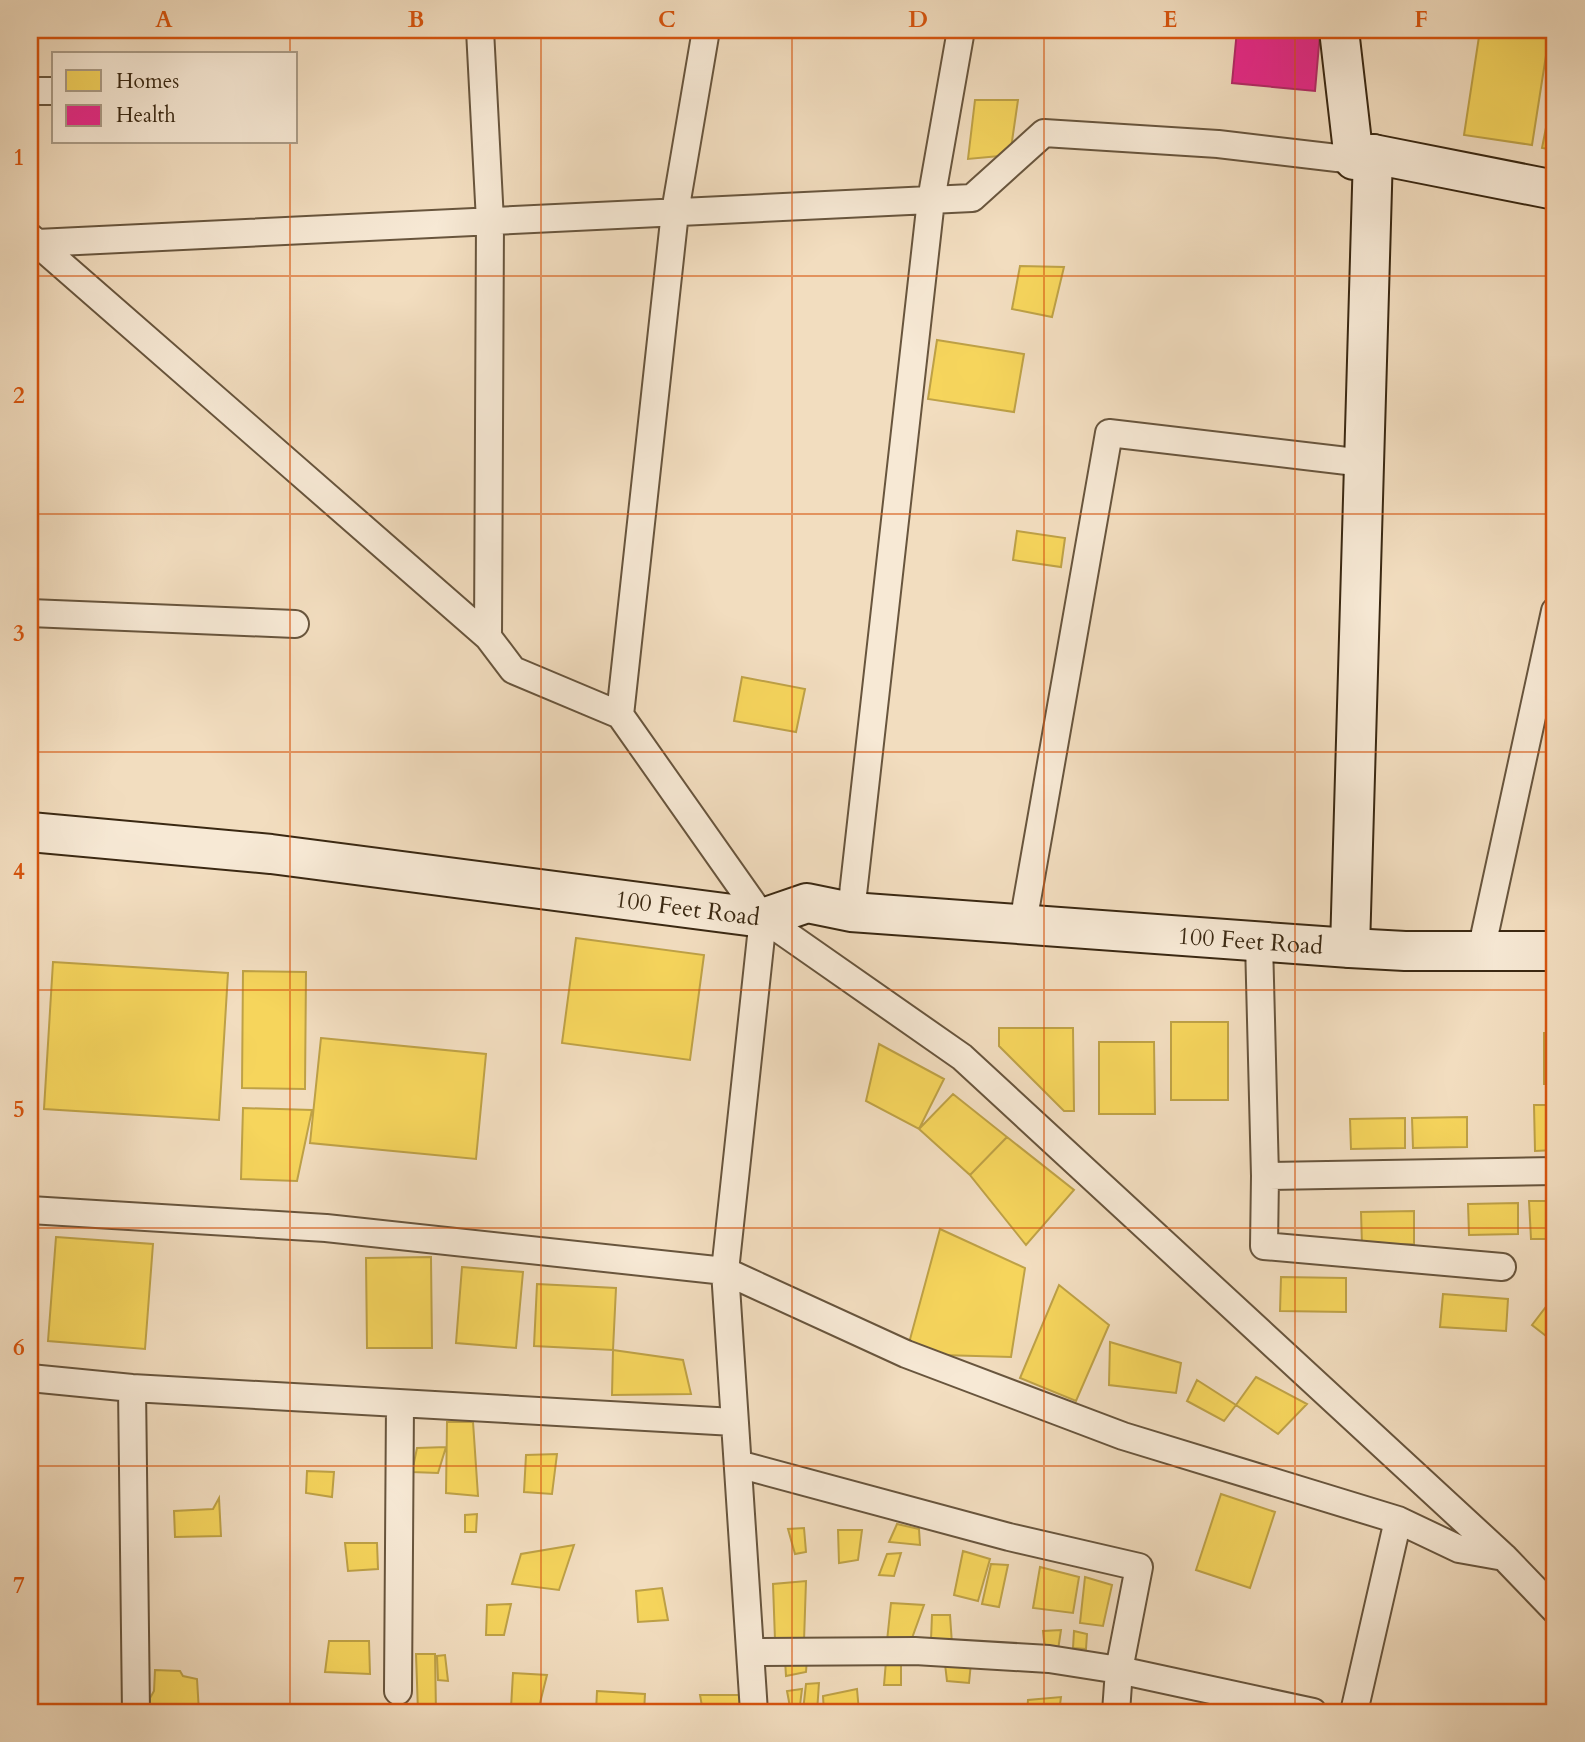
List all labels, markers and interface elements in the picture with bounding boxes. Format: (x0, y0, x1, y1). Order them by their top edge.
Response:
text: A (155, 4, 173, 35)
text: B (408, 4, 424, 35)
text: C (658, 4, 676, 35)
text: D (908, 4, 928, 35)
text: E (1163, 4, 1177, 35)
text: F (1414, 4, 1428, 35)
legend (52, 52, 298, 144)
text: Homes (116, 67, 179, 96)
text: Health (116, 101, 176, 130)
text: 1 (13, 142, 25, 173)
text: 2 (13, 380, 25, 411)
text: 3 (13, 618, 25, 649)
text: 4 (13, 856, 25, 887)
street label: 100 Feet Road (613, 882, 762, 934)
street label: 100 Feet Road (1177, 919, 1324, 963)
text: 5 (13, 1094, 25, 1125)
text: 6 (13, 1332, 25, 1363)
text: 7 (13, 1570, 25, 1601)

